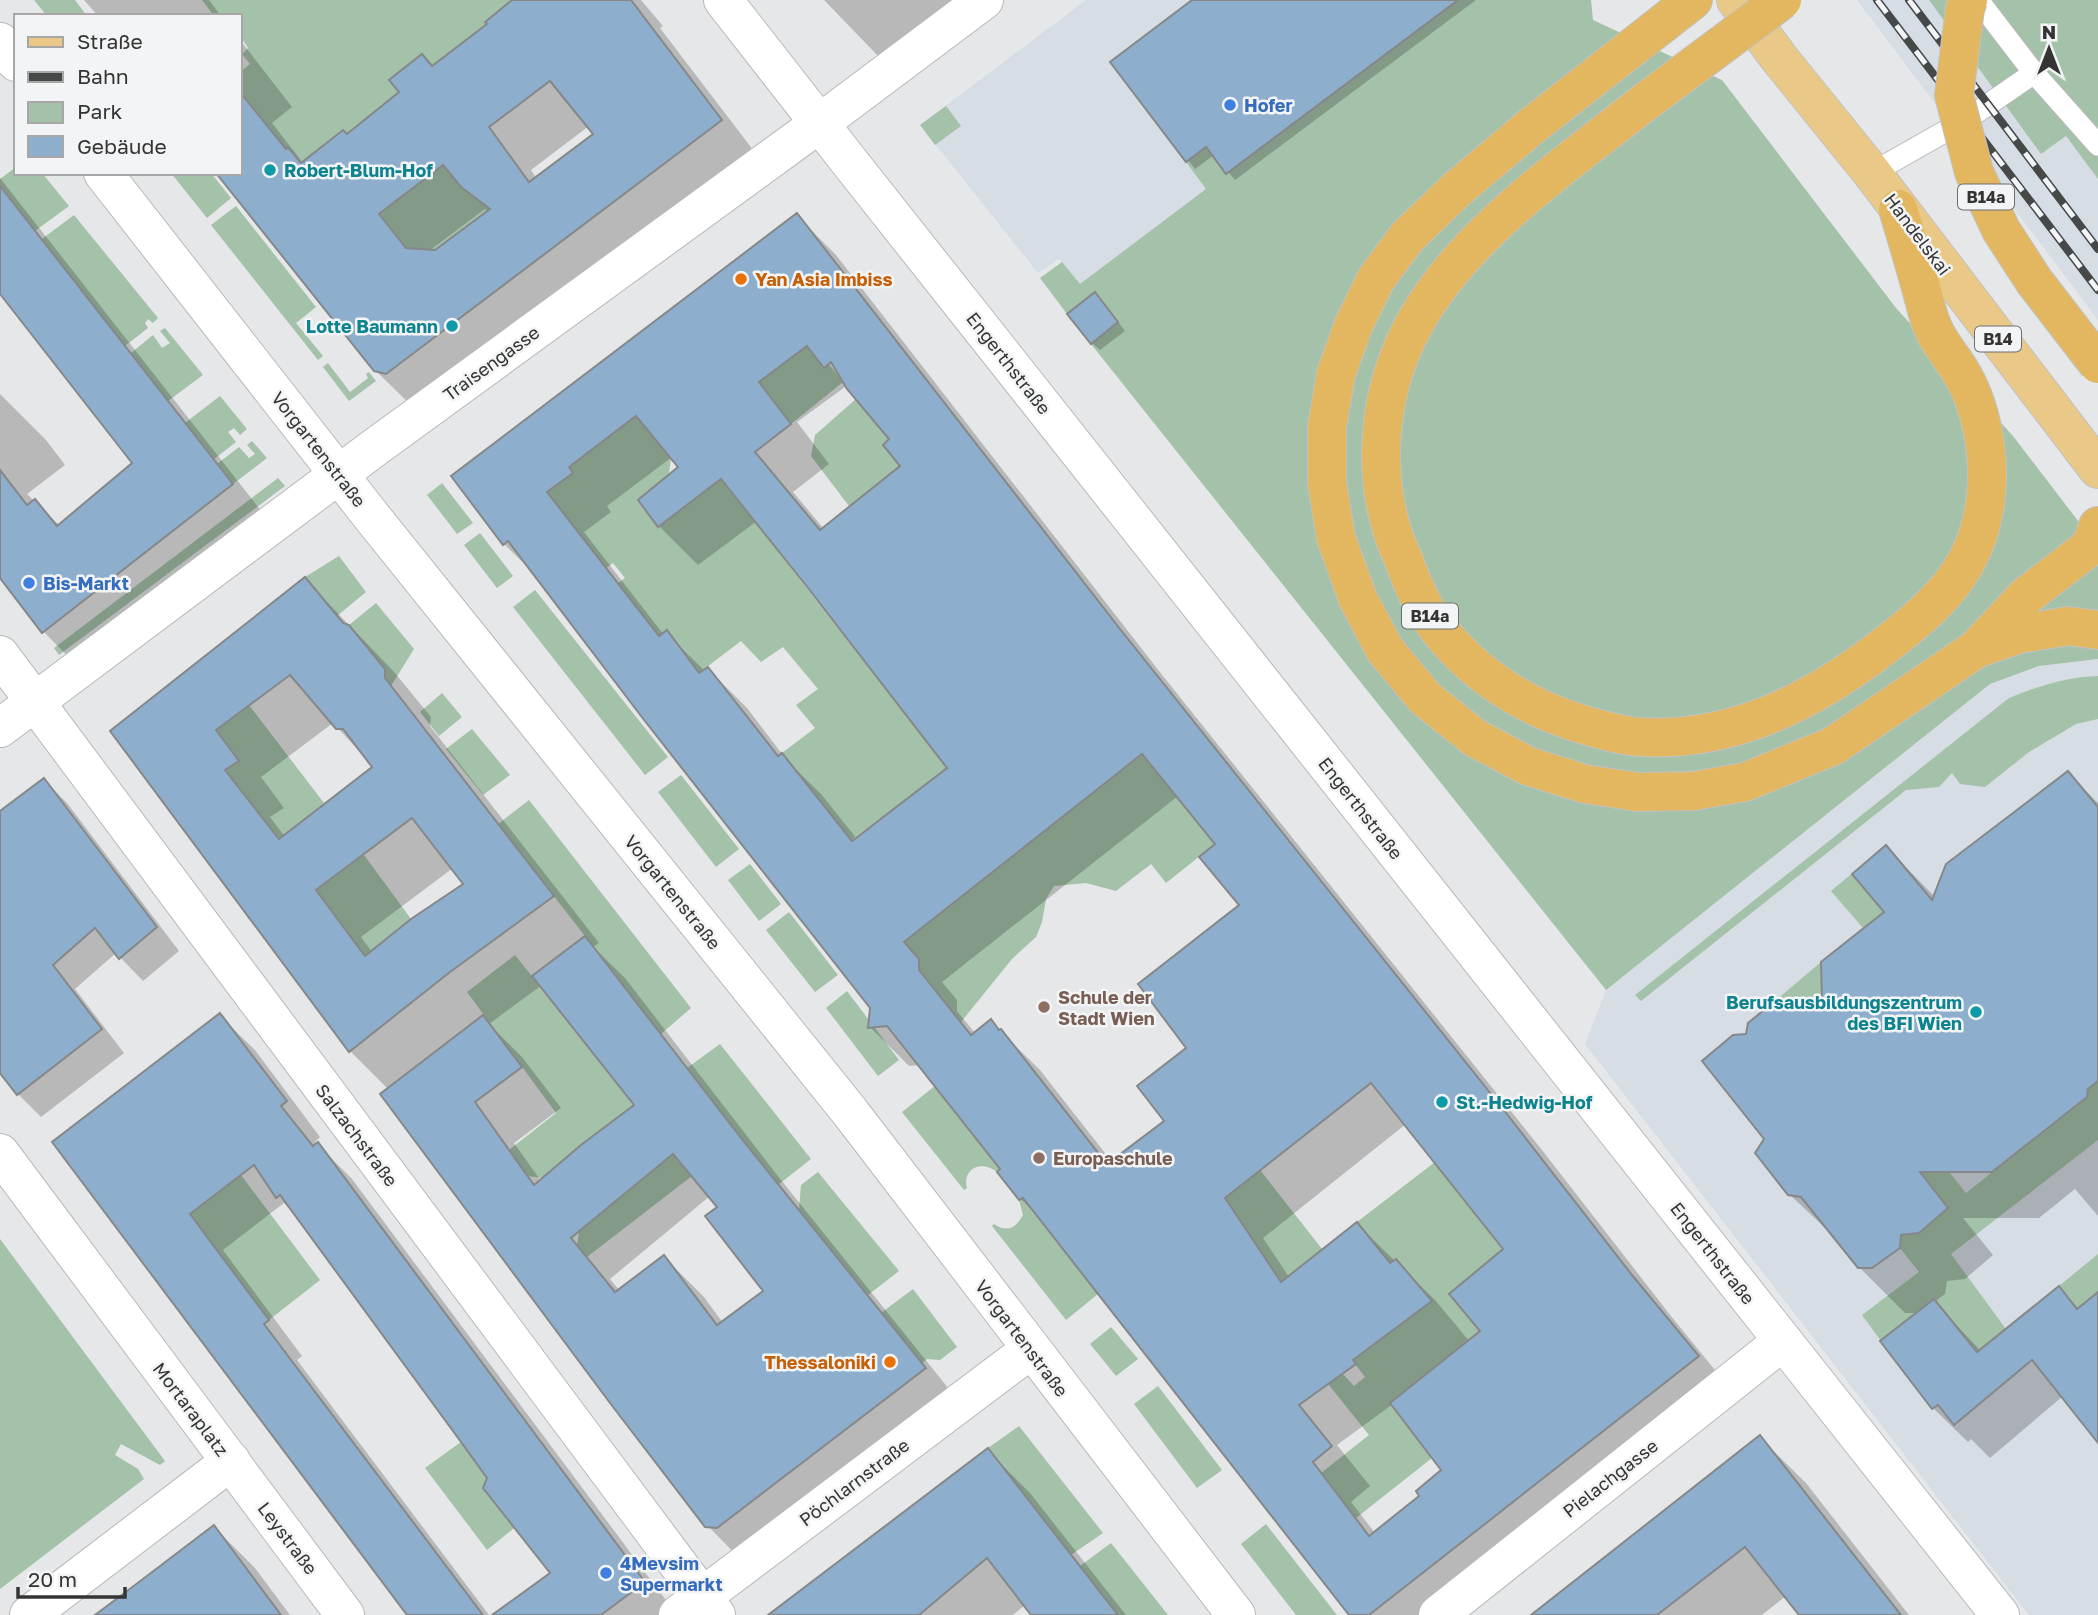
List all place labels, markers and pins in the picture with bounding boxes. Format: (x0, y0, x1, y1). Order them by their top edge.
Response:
place label: Hofer (1244, 94, 1293, 116)
marker: Hofer (1222, 97, 1238, 113)
place label: Robert-Blum-Hof (284, 159, 433, 181)
marker: Robert-Blum-Hof (262, 162, 278, 178)
place label: Yan Asia Imbiss (755, 268, 893, 290)
marker: Yan Asia Imbiss (733, 271, 749, 287)
place label: Lotte Baumann (306, 315, 438, 337)
marker: Lotte Baumann (444, 318, 460, 334)
place label: Bis-Markt (43, 572, 129, 594)
marker: Bis-Markt (21, 575, 37, 591)
place label: Schule der Stadt Wien (1058, 986, 1155, 1029)
place label: Berufsausbildungszentrum des BFI Wien (1726, 991, 1962, 1034)
marker: Schule der Stadt Wien (1036, 999, 1052, 1015)
marker: Berufsausbildungszentrum des BFI Wien (1968, 1004, 1984, 1020)
place label: St.-Hedwig-Hof (1456, 1091, 1593, 1113)
marker: St.-Hedwig-Hof (1434, 1094, 1450, 1110)
place label: Europaschule (1053, 1147, 1173, 1169)
marker: Europaschule (1031, 1150, 1047, 1166)
place label: Thessaloniki (764, 1351, 876, 1373)
marker: Thessaloniki (882, 1354, 898, 1370)
place label: 4Mevsim Supermarkt (620, 1552, 723, 1595)
marker: 4Mevsim Supermarkt (598, 1565, 614, 1581)

